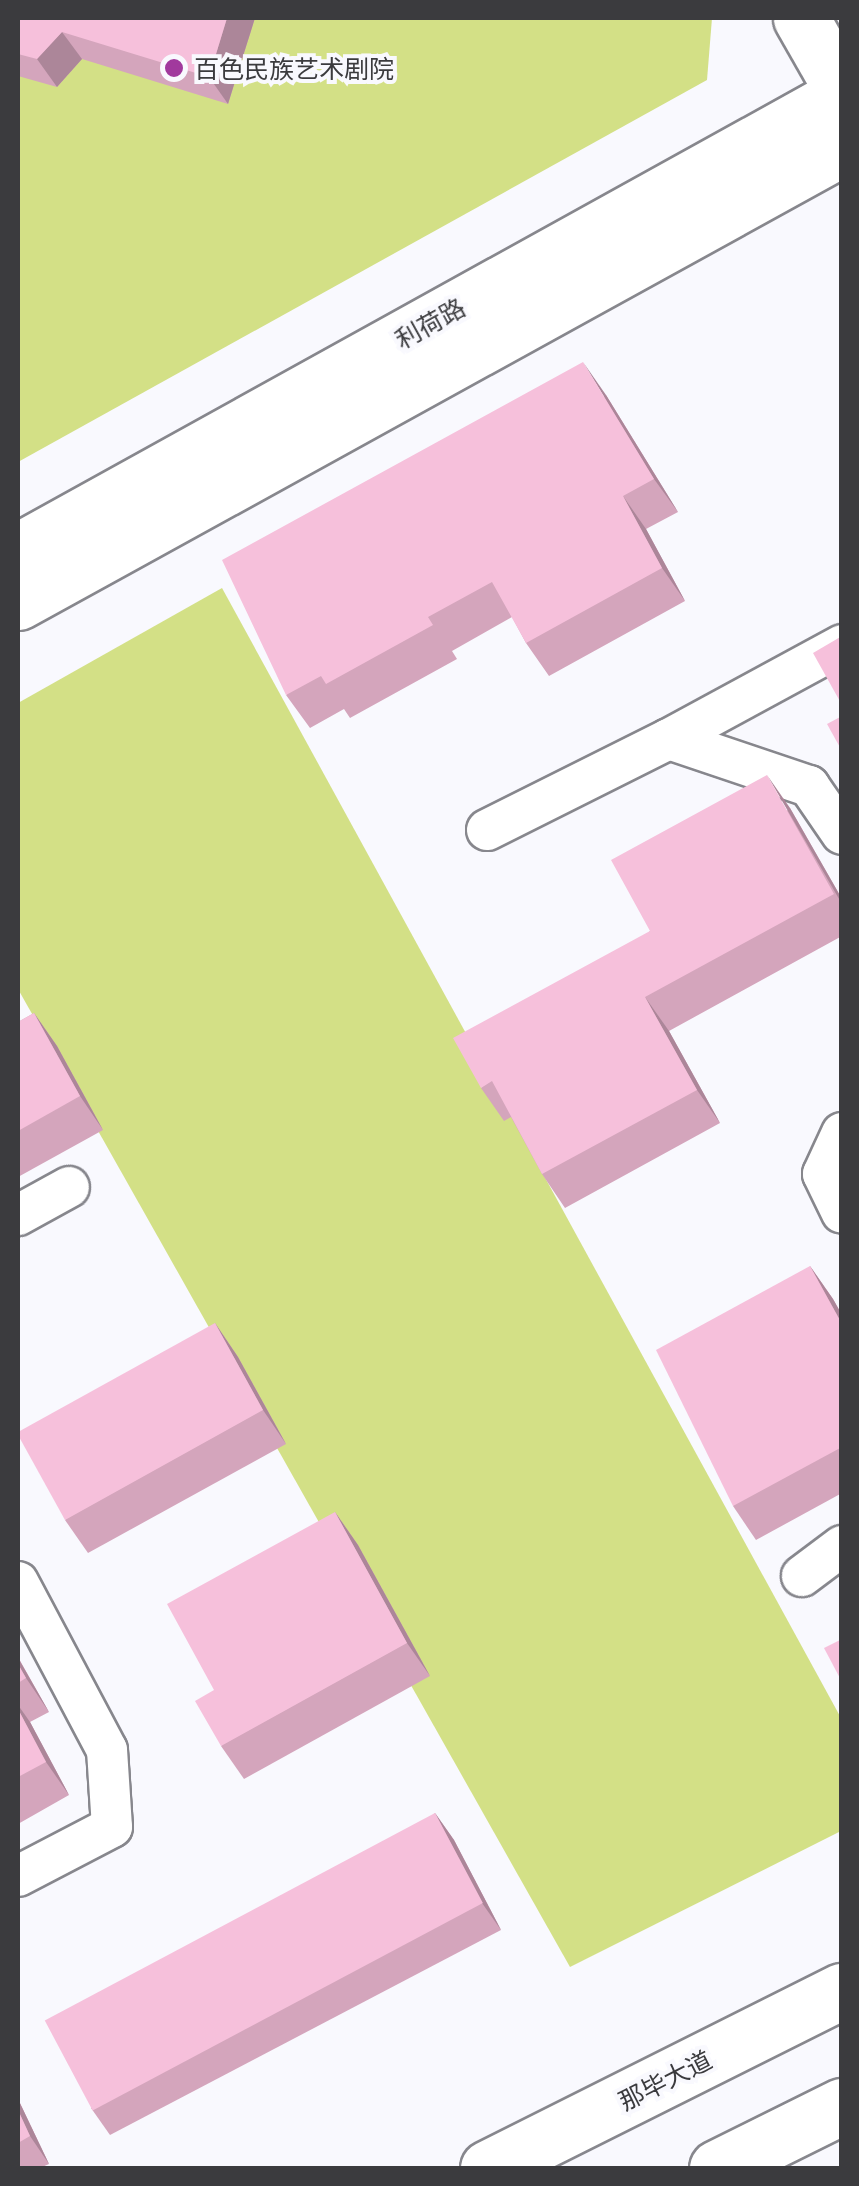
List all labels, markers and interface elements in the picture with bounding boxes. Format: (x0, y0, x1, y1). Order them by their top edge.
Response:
place label: 百色民族艺术剧院 (194, 53, 394, 83)
marker: 百色民族艺术剧院 (163, 57, 185, 79)
street label: 利荷路 (390, 292, 470, 354)
street label: 那毕大道 (614, 2044, 716, 2116)

